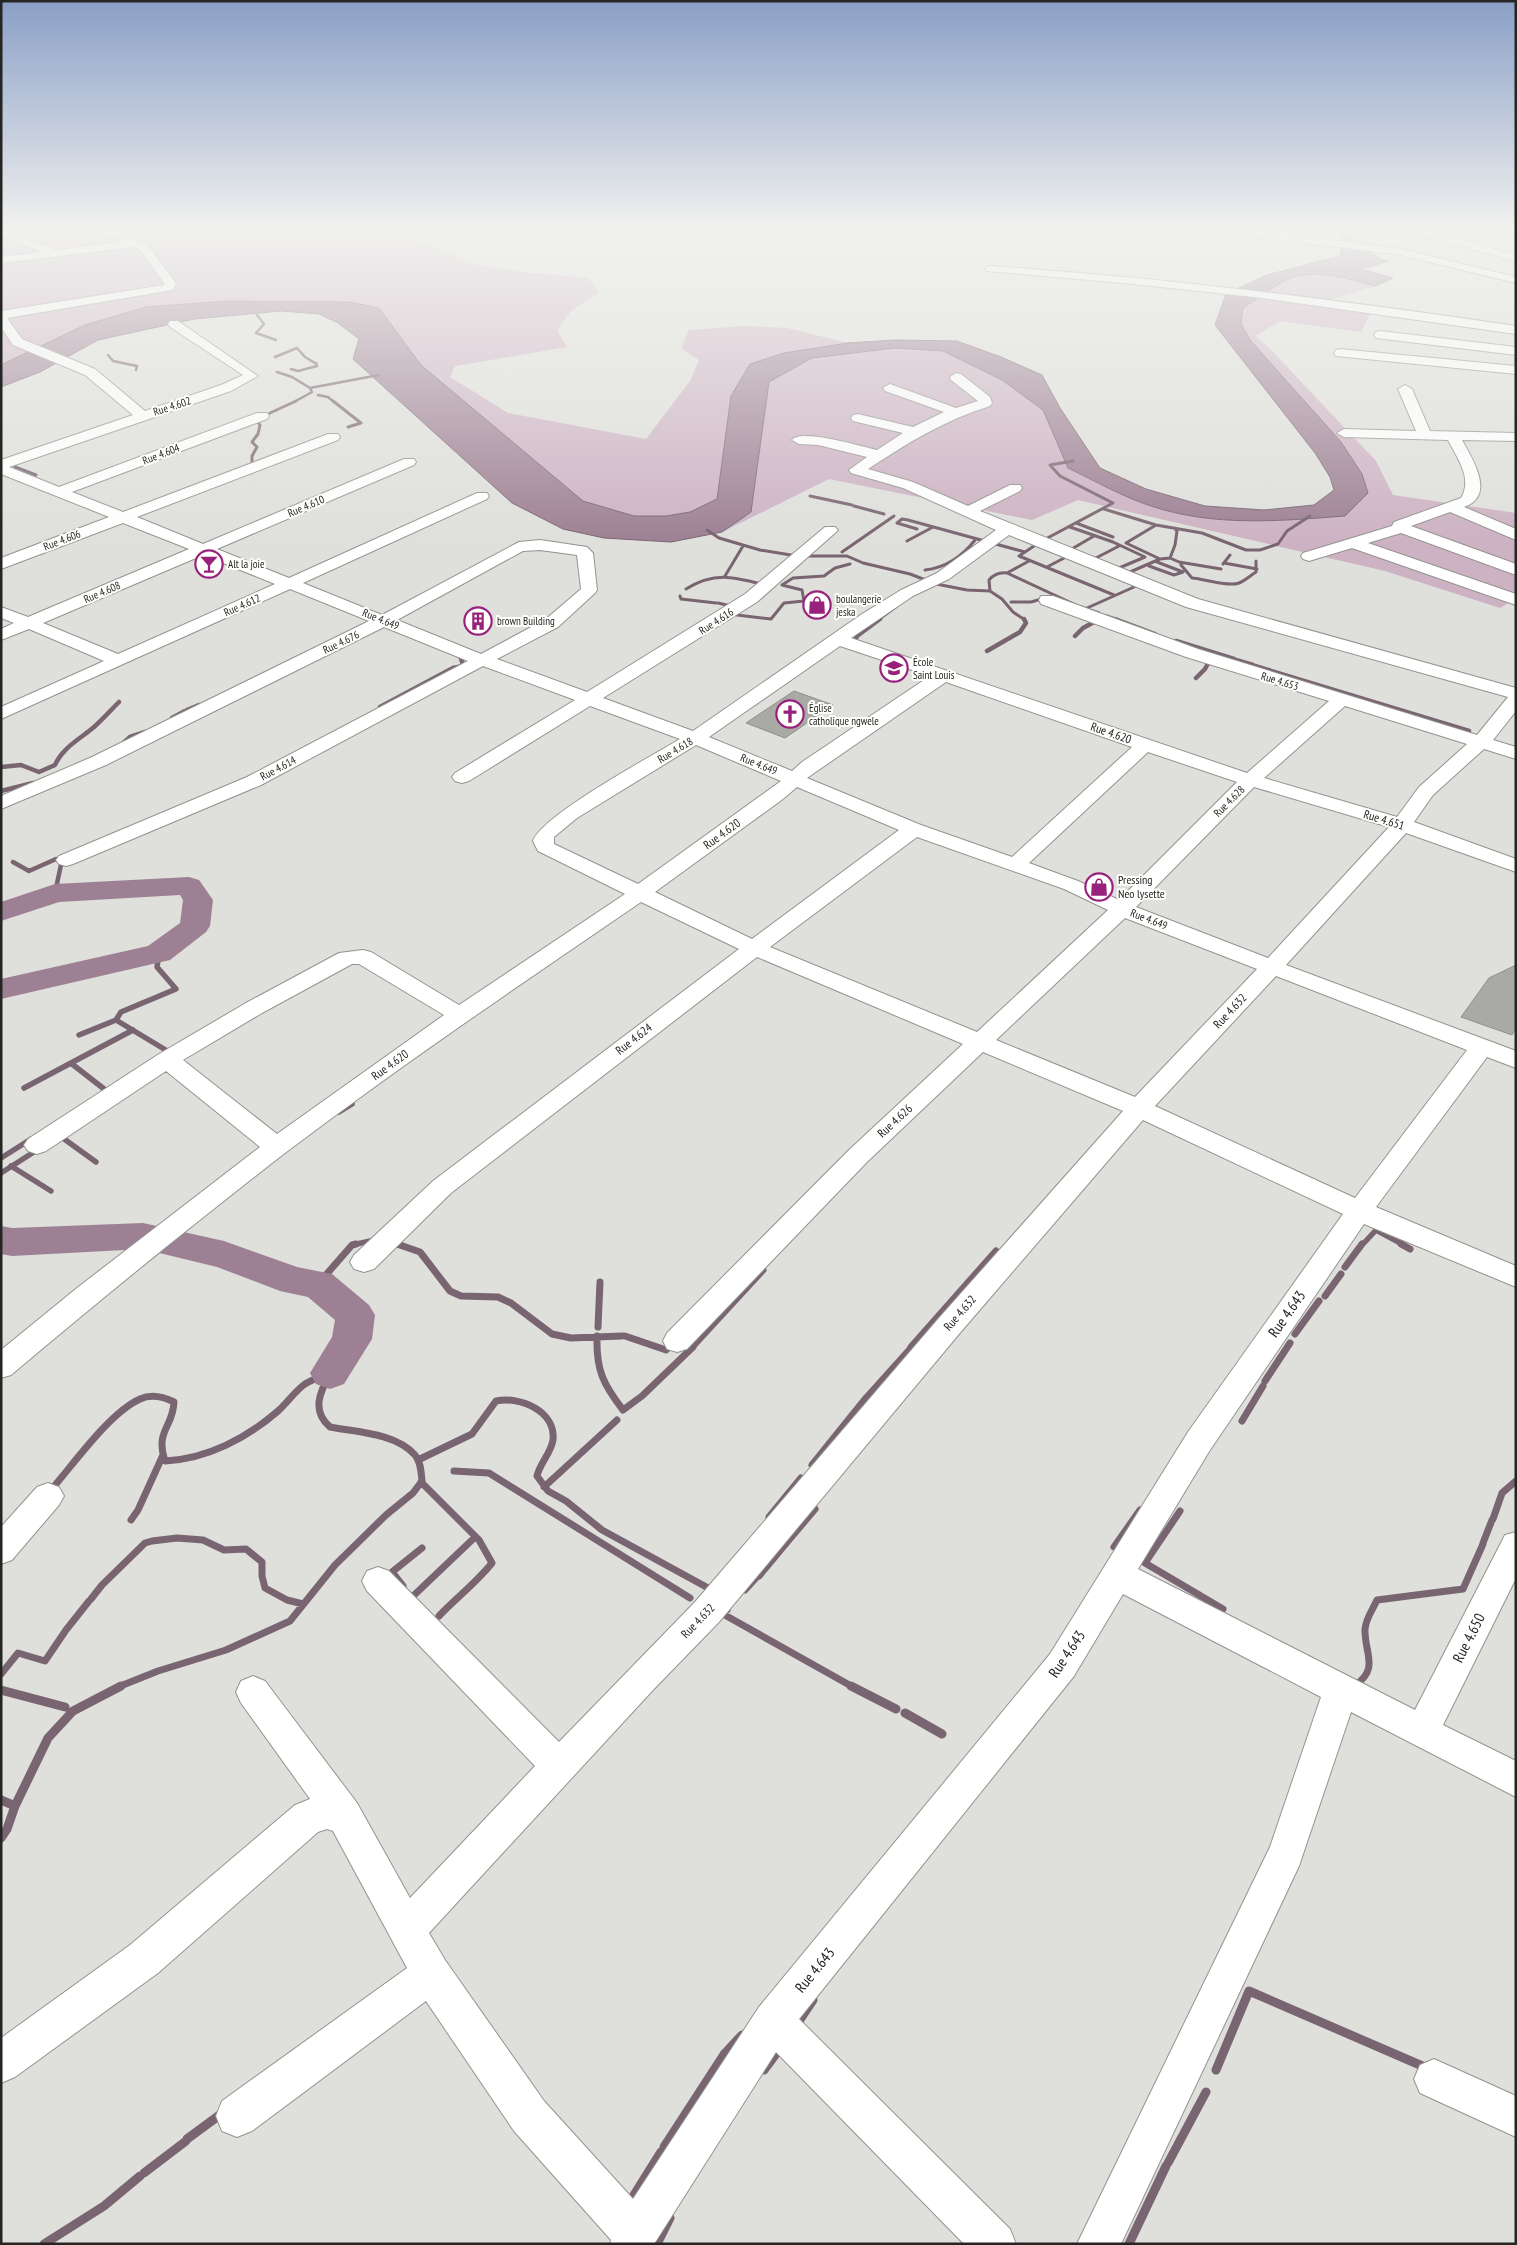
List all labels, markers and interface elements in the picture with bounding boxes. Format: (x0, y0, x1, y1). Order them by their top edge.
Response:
street label: Rue 4.602 (151, 393, 193, 419)
street label: Rue 4.604 (140, 441, 182, 467)
street label: Rue 4.610 (285, 492, 327, 520)
street label: Rue 4.606 (41, 527, 83, 553)
bar icon: Alt la joie (194, 549, 224, 579)
place label: Alt la joie (228, 557, 265, 571)
street label: Rue 4.608 (81, 578, 123, 606)
shop icon: boulangerie jeska (802, 590, 832, 620)
street label: Rue 4.612 (221, 591, 263, 619)
place label: boulangerie jeska (836, 592, 882, 619)
street label: Rue 4.649 (360, 605, 402, 633)
street label: Rue 4.616 (696, 605, 736, 637)
building icon: brown Building (463, 606, 493, 636)
place label: brown Building (497, 614, 555, 628)
street label: Rue 4.676 (321, 627, 361, 657)
school or university icon: École Saint Louis (879, 653, 909, 683)
place label: École Saint Louis (913, 655, 955, 682)
street label: Rue 4.653 (1259, 669, 1301, 693)
church icon: Église catholique ngwele (775, 699, 805, 729)
place label: Église catholique ngwele (809, 701, 879, 728)
street label: Rue 4.620 (1089, 719, 1134, 746)
street label: Rue 4.618 (655, 734, 695, 766)
street label: Rue 4.649 (738, 750, 780, 778)
street label: Rue 4.614 (258, 753, 298, 783)
street label: Rue 4.628 (1210, 782, 1248, 820)
street label: Rue 4.651 (1362, 806, 1407, 833)
street label: Rue 4.620 (700, 815, 743, 852)
shop icon: Pressing Neo lysette (1084, 872, 1114, 902)
place label: Pressing Neo lysette (1118, 872, 1165, 901)
street label: Rue 4.649 (1128, 906, 1170, 932)
street label: Rue 4.632 (1210, 990, 1250, 1031)
street label: Rue 4.624 (612, 1019, 655, 1058)
street label: Rue 4.620 (368, 1046, 411, 1083)
street label: Rue 4.626 (874, 1101, 915, 1141)
street label: Rue 4.643 (1264, 1287, 1310, 1341)
street label: Rue 4.632 (940, 1292, 979, 1334)
street label: Rue 4.632 (678, 1600, 718, 1641)
street label: Rue 4.650 (1448, 1610, 1489, 1666)
street label: Rue 4.643 (1044, 1627, 1089, 1681)
street label: Rue 4.643 (791, 1943, 839, 1996)

